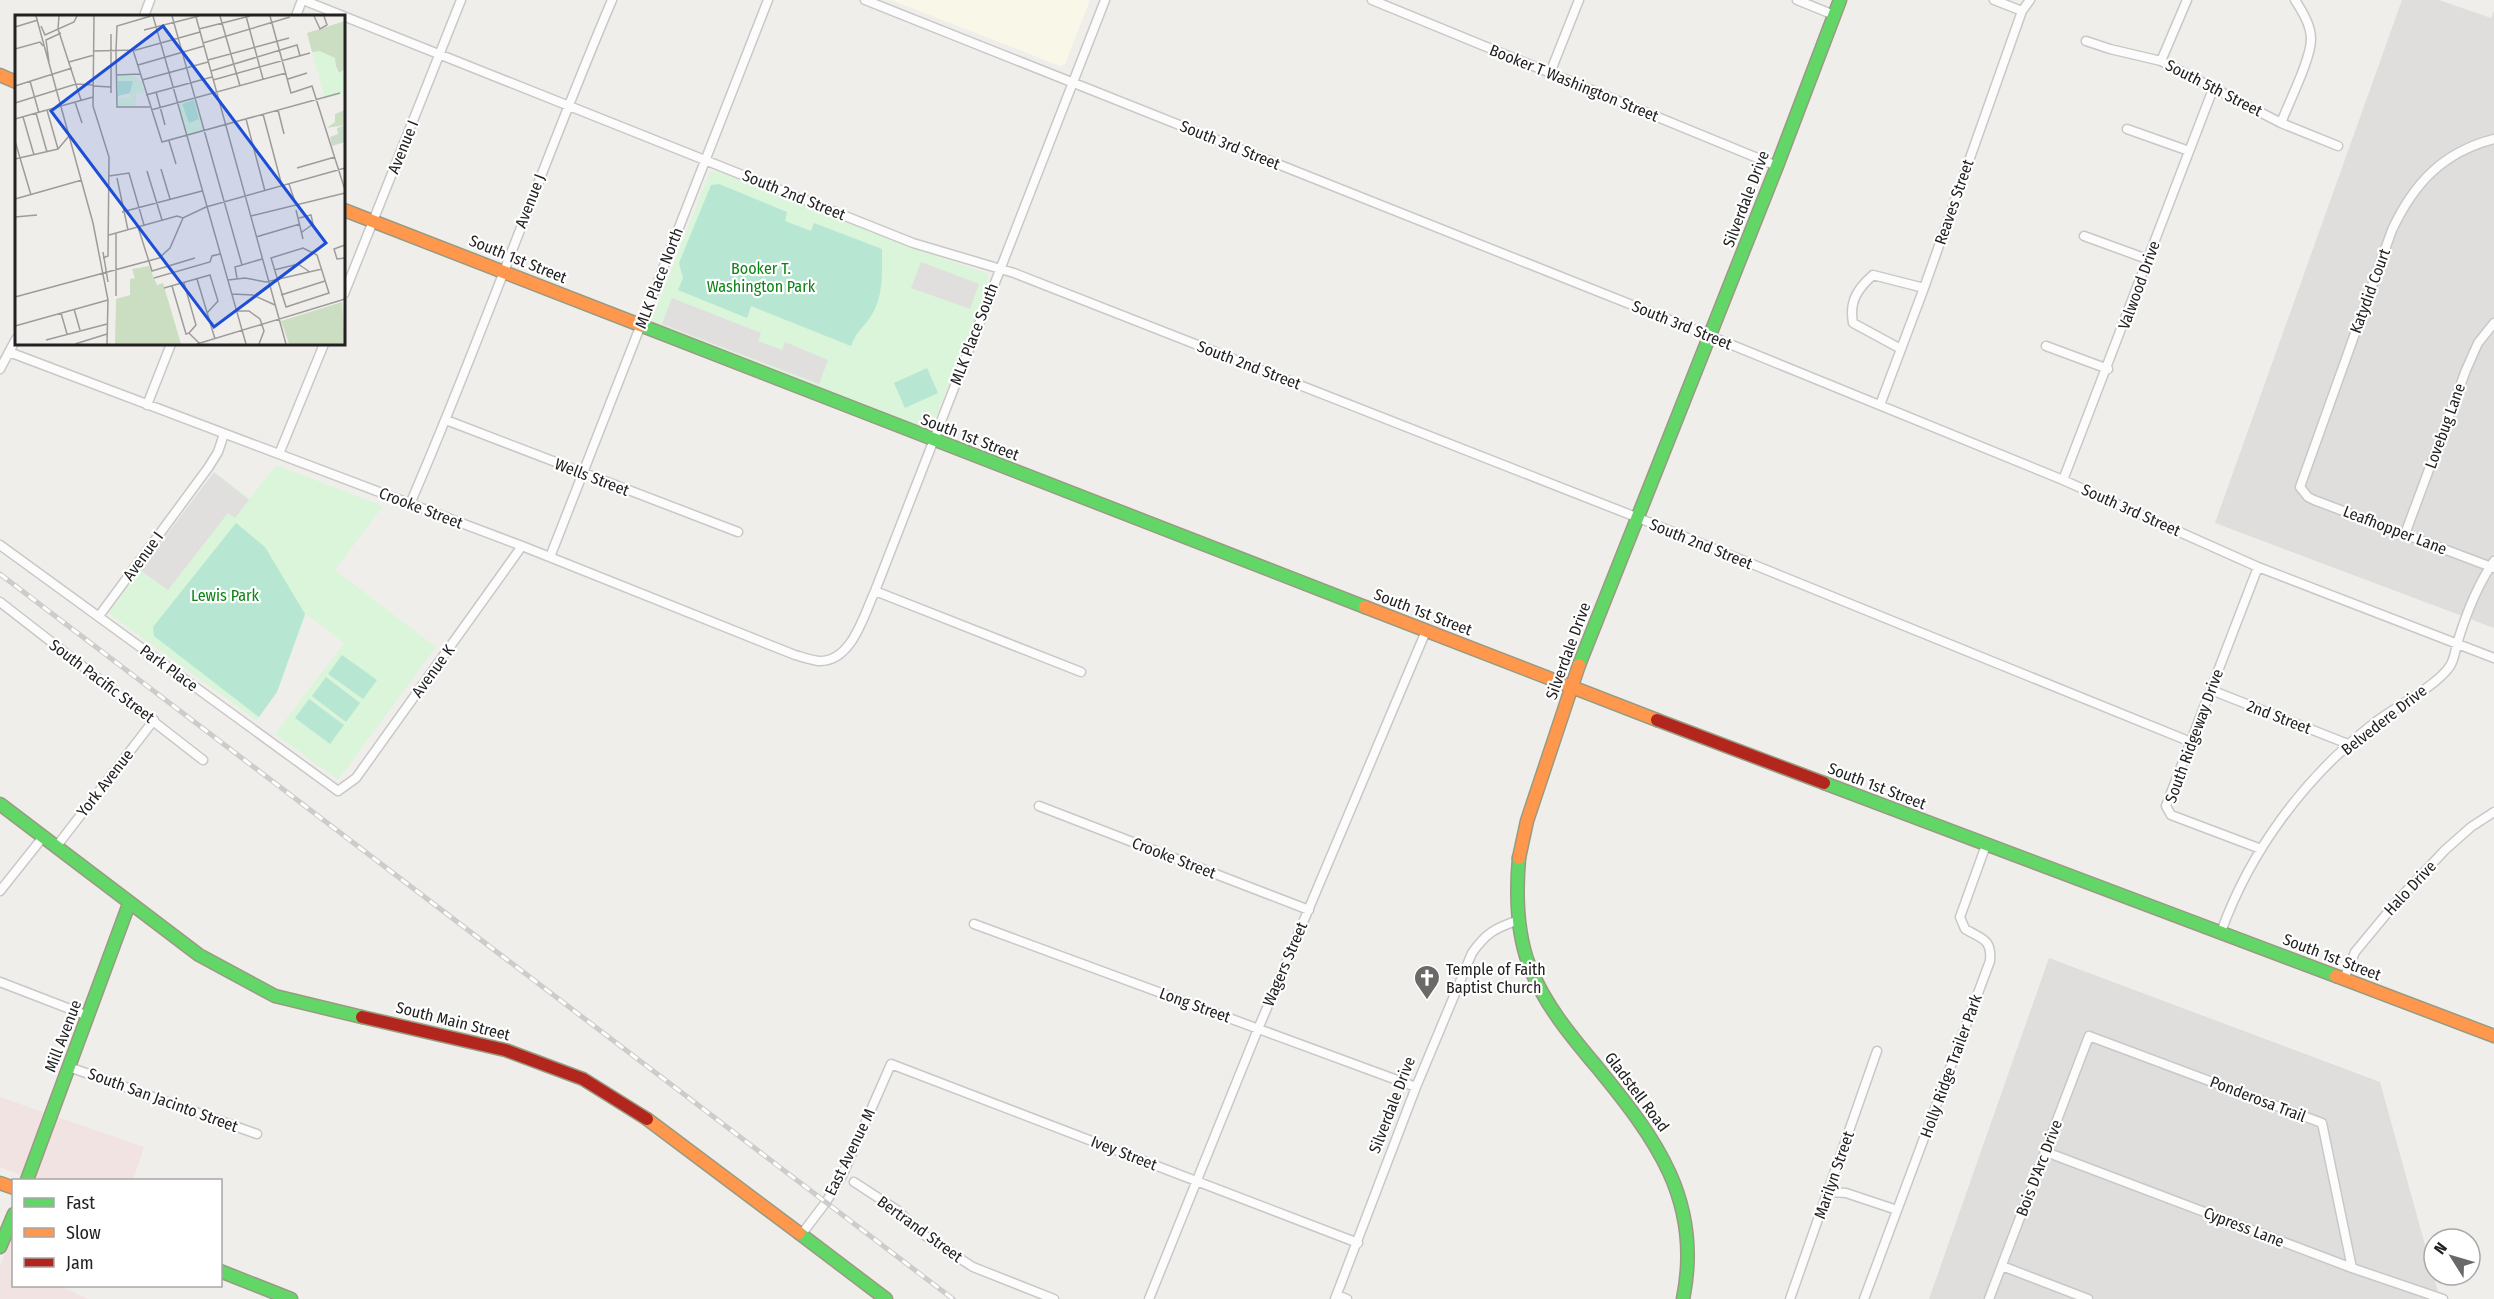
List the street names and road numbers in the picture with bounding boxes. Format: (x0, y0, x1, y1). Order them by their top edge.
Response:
street label: Booker T Washington Street (1487, 40, 1662, 126)
street label: South 5th Street (2162, 55, 2266, 121)
street label: South 3rd Street (1177, 116, 1283, 174)
street label: Avenue I (384, 117, 422, 177)
street label: Silverdale Drive (1719, 148, 1773, 250)
street label: Reaves Street (1931, 156, 1978, 247)
street label: South 2nd Street (740, 166, 849, 225)
street label: Avenue J (511, 171, 549, 231)
street label: MLK Place North (631, 225, 687, 331)
street label: South 1st Street (466, 231, 570, 287)
street label: Valwood Drive (2114, 238, 2164, 332)
street label: Katydid Court (2346, 245, 2394, 336)
street label: MLK Place South (946, 280, 1002, 388)
street label: South 3rd Street (1629, 296, 1735, 354)
street label: South 2nd Street (1195, 337, 1304, 394)
street label: Lovebug Lane (2421, 381, 2469, 471)
street label: South 1st Street (918, 410, 1022, 465)
street label: Wells Street (552, 454, 633, 500)
street label: South 3rd Street (2079, 480, 2184, 541)
street label: Crooke Street (376, 483, 466, 533)
street label: Leafhopper Lane (2340, 502, 2450, 559)
street label: South 2nd Street (1647, 515, 1756, 574)
street label: Avenue I (119, 528, 167, 584)
street label: South 1st Street (1371, 585, 1475, 640)
street label: Silverdale Drive (1542, 600, 1594, 702)
street label: South Pacific Street (46, 635, 159, 727)
street label: Park Place (136, 641, 202, 695)
street label: Avenue K (408, 641, 459, 701)
street label: South Ridgeway Drive (2161, 666, 2227, 806)
street label: Belvedere Drive (2338, 681, 2430, 759)
street label: 2nd Street (2244, 696, 2314, 738)
street label: York Avenue (73, 745, 137, 820)
street label: South 1st Street (1825, 759, 1929, 814)
street label: Crooke Street (1129, 833, 1219, 883)
street label: Halo Drive (2380, 857, 2440, 919)
street label: Wagers Street (1259, 918, 1312, 1009)
street label: South 1st Street (2280, 930, 2384, 985)
street label: Long Street (1157, 983, 1234, 1027)
street label: Holly Ridge Trailer Park (1916, 991, 1986, 1140)
street label: Mill Avenue (41, 997, 85, 1075)
street label: South Main Street (394, 998, 513, 1045)
street label: Gladstell Road (1601, 1048, 1673, 1136)
street label: Silverdale Drive (1365, 1054, 1419, 1156)
street label: South San Jacinto Street (85, 1064, 241, 1136)
street label: Ponderosa Trail (2207, 1072, 2309, 1126)
street label: East Avenue M (821, 1106, 879, 1198)
street label: Bois D'Arc Drive (2012, 1117, 2066, 1219)
street label: Marilyn Street (1810, 1128, 1858, 1221)
street label: Ivey Street (1088, 1132, 1160, 1175)
street label: Bertrand Street (874, 1192, 967, 1267)
street label: Cypress Lane (2201, 1203, 2287, 1251)

